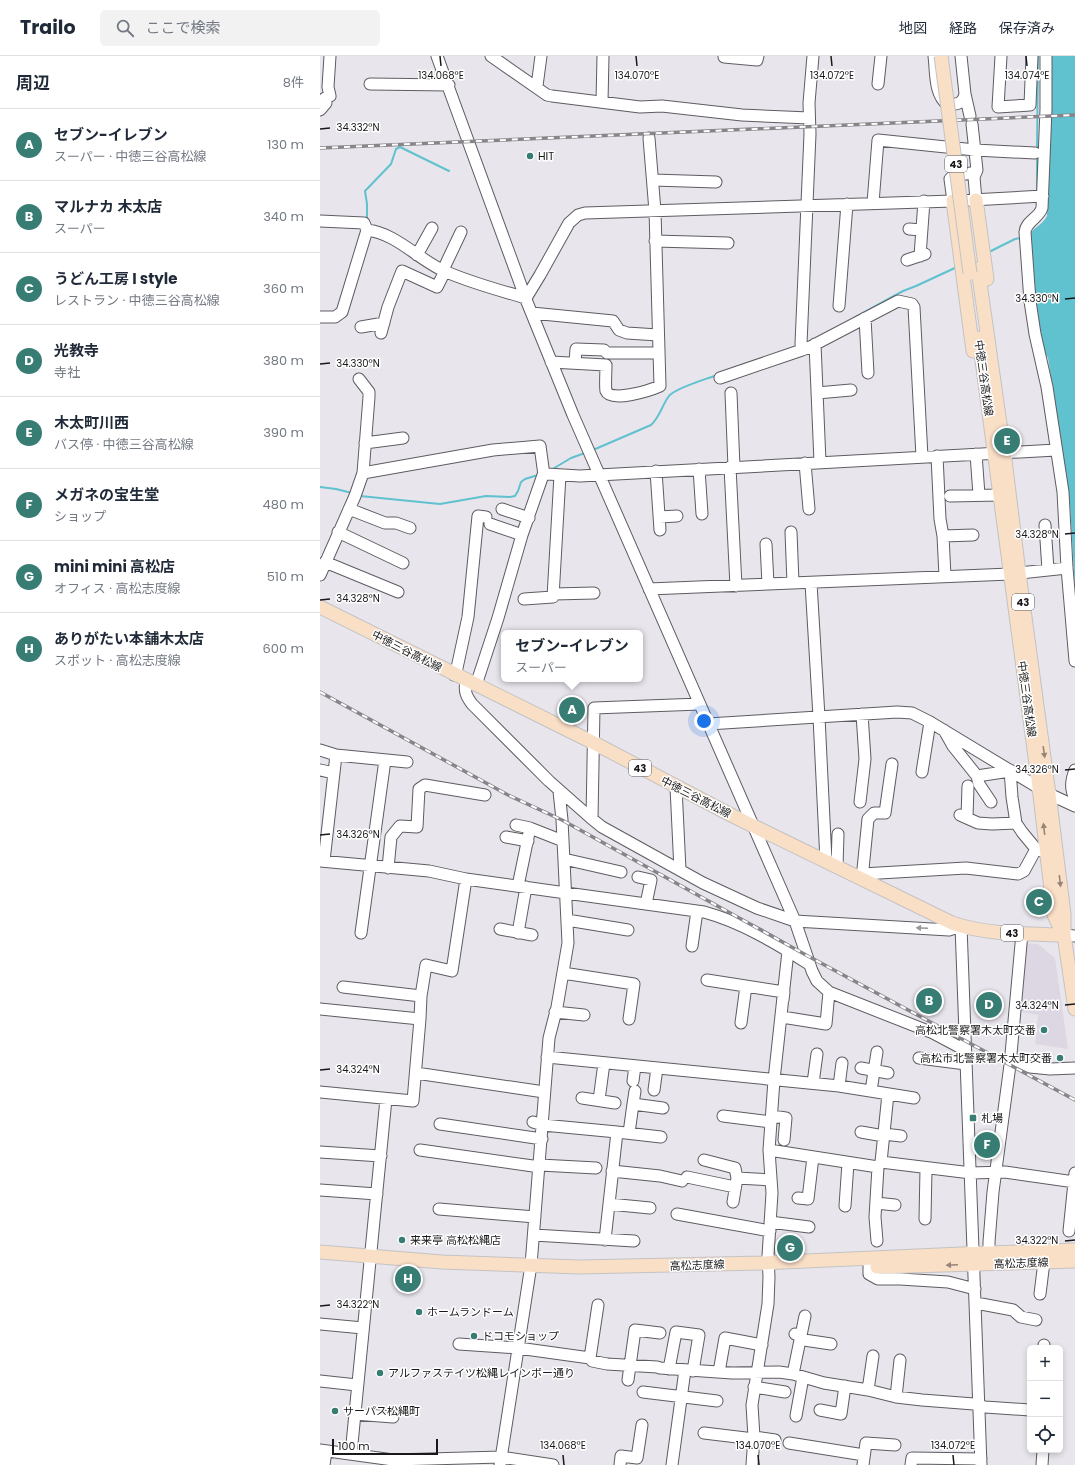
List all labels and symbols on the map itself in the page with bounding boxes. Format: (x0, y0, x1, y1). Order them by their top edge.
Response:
text: 134.068°E (418, 68, 464, 83)
text: 134.070°E (615, 68, 659, 83)
text: 134.072°E (810, 68, 854, 83)
text: 134.074°E (1005, 68, 1049, 83)
text: 34.332°N (337, 120, 379, 135)
place label: HIT (538, 148, 554, 164)
marker: HIT (525, 151, 535, 161)
road number: 43 (945, 156, 967, 172)
text: 34.330°N (1015, 291, 1059, 306)
street label: 中徳三谷高松線 (971, 339, 997, 417)
text: 34.330°N (336, 356, 380, 371)
pin: E (994, 426, 1020, 456)
text: 34.328°N (1015, 527, 1059, 542)
text: 34.328°N (336, 591, 380, 606)
road number: 43 (1012, 594, 1034, 610)
street label: 中徳三谷高松線 (369, 626, 445, 676)
street label: 中徳三谷高松線 (1014, 660, 1040, 738)
pin: A (559, 695, 585, 725)
your location (694, 711, 714, 731)
one-way arrow (1041, 746, 1047, 758)
road number: 43 (629, 760, 651, 776)
text: 34.326°N (1015, 762, 1059, 777)
street label: 中徳三谷高松線 (658, 772, 734, 822)
one-way arrow (1041, 823, 1047, 835)
text: 34.326°N (336, 827, 380, 842)
one-way arrow (1057, 874, 1063, 887)
pin: C (1026, 887, 1052, 917)
one-way arrow (916, 925, 928, 932)
road number: 43 (1001, 925, 1023, 941)
pin: B (916, 986, 942, 1016)
pin: D (976, 990, 1002, 1020)
text: 34.324°N (1015, 998, 1059, 1013)
place label: 高松北警察署木太町交番 (915, 1022, 1036, 1038)
marker: 高松北警察署木太町交番 (1039, 1025, 1049, 1035)
place label: 高松市北警察署木太町交番 (920, 1050, 1052, 1066)
marker: 高松市北警察署木太町交番 (1055, 1053, 1065, 1063)
text: 34.324°N (336, 1062, 380, 1077)
place label: 札場 (981, 1110, 1003, 1126)
marker: 札場 (968, 1113, 978, 1123)
pin: F (974, 1130, 1000, 1160)
place label: 来来亭 高松松縄店 (410, 1232, 501, 1248)
pin: G (777, 1233, 803, 1263)
text: 34.322°N (1016, 1233, 1058, 1248)
marker: 来来亭 高松松縄店 (397, 1235, 407, 1245)
street label: 高松志度線 (993, 1254, 1049, 1272)
street label: 高松志度線 (669, 1256, 725, 1274)
one-way arrow (945, 1262, 958, 1268)
pin: H (395, 1264, 421, 1294)
text: 34.322°N (337, 1297, 379, 1312)
place label: ホームランドーム (427, 1304, 514, 1320)
marker: ホームランドーム (414, 1307, 424, 1317)
place label: ドコモショップ (482, 1328, 559, 1344)
marker: ドコモショップ (469, 1331, 479, 1341)
place label: アルファステイツ松縄レインボー通り (388, 1365, 575, 1381)
marker: アルファステイツ松縄レインボー通り (375, 1368, 385, 1378)
place label: サーパス松縄町 (343, 1403, 420, 1419)
marker: サーパス松縄町 (330, 1406, 340, 1416)
scale bar (332, 1437, 438, 1456)
text: 134.068°E (540, 1438, 586, 1453)
text: 134.070°E (736, 1438, 780, 1453)
text: 134.072°E (931, 1438, 975, 1453)

